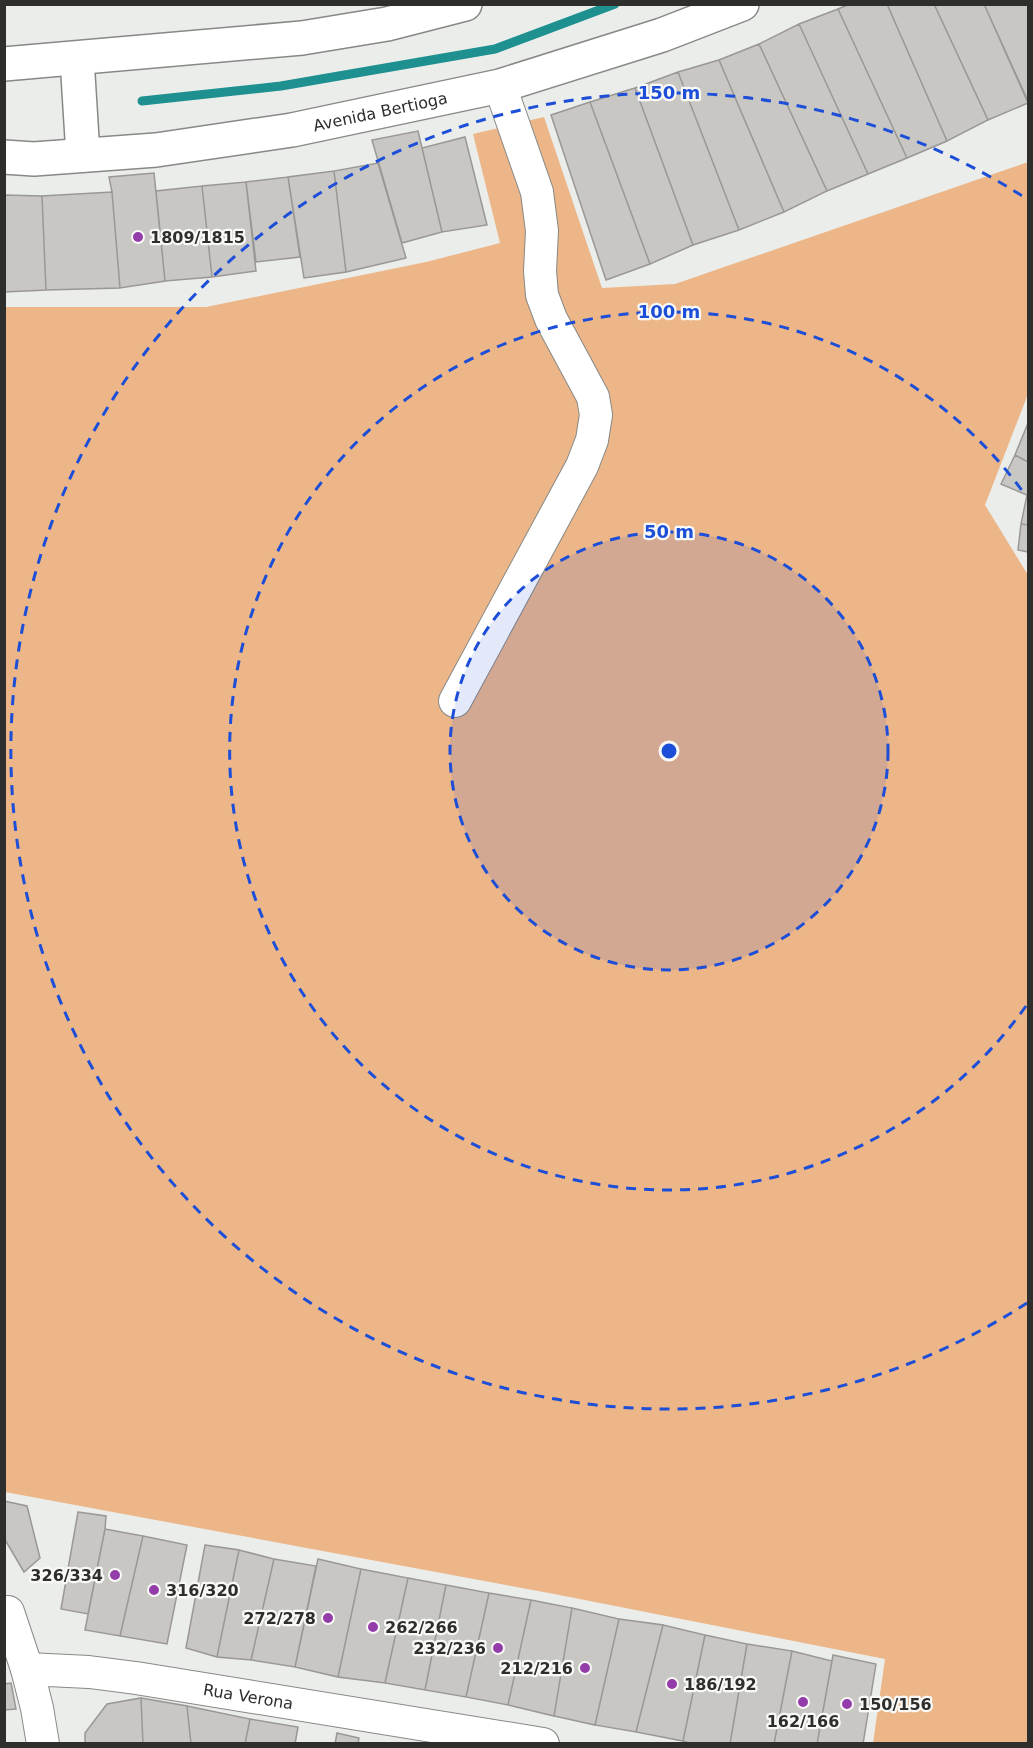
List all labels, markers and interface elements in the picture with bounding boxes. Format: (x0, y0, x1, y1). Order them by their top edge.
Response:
text: 150 m (638, 82, 700, 103)
street label: Avenida Bertioga (311, 88, 449, 135)
place label: 1809/1815 (150, 228, 245, 247)
marker: 1809/1815 (131, 230, 145, 244)
text: 100 m (638, 301, 700, 322)
text: 50 m (644, 521, 694, 542)
centre of rings (659, 741, 679, 761)
place label: 326/334 (30, 1566, 103, 1585)
marker: 326/334 (108, 1568, 122, 1582)
place label: 316/320 (166, 1581, 239, 1600)
marker: 316/320 (147, 1583, 161, 1597)
place label: 272/278 (243, 1609, 316, 1628)
marker: 272/278 (321, 1611, 335, 1625)
place label: 262/266 (385, 1618, 458, 1637)
marker: 262/266 (366, 1620, 380, 1634)
place label: 232/236 (413, 1639, 486, 1658)
marker: 232/236 (491, 1641, 505, 1655)
place label: 212/216 (500, 1659, 573, 1678)
marker: 212/216 (578, 1661, 592, 1675)
place label: 186/192 (684, 1675, 757, 1694)
marker: 186/192 (665, 1677, 679, 1691)
street label: Rua Verona (202, 1680, 295, 1713)
marker: 162/166 (796, 1695, 810, 1709)
place label: 150/156 (859, 1695, 932, 1714)
marker: 150/156 (840, 1697, 854, 1711)
place label: 162/166 (767, 1712, 839, 1731)

